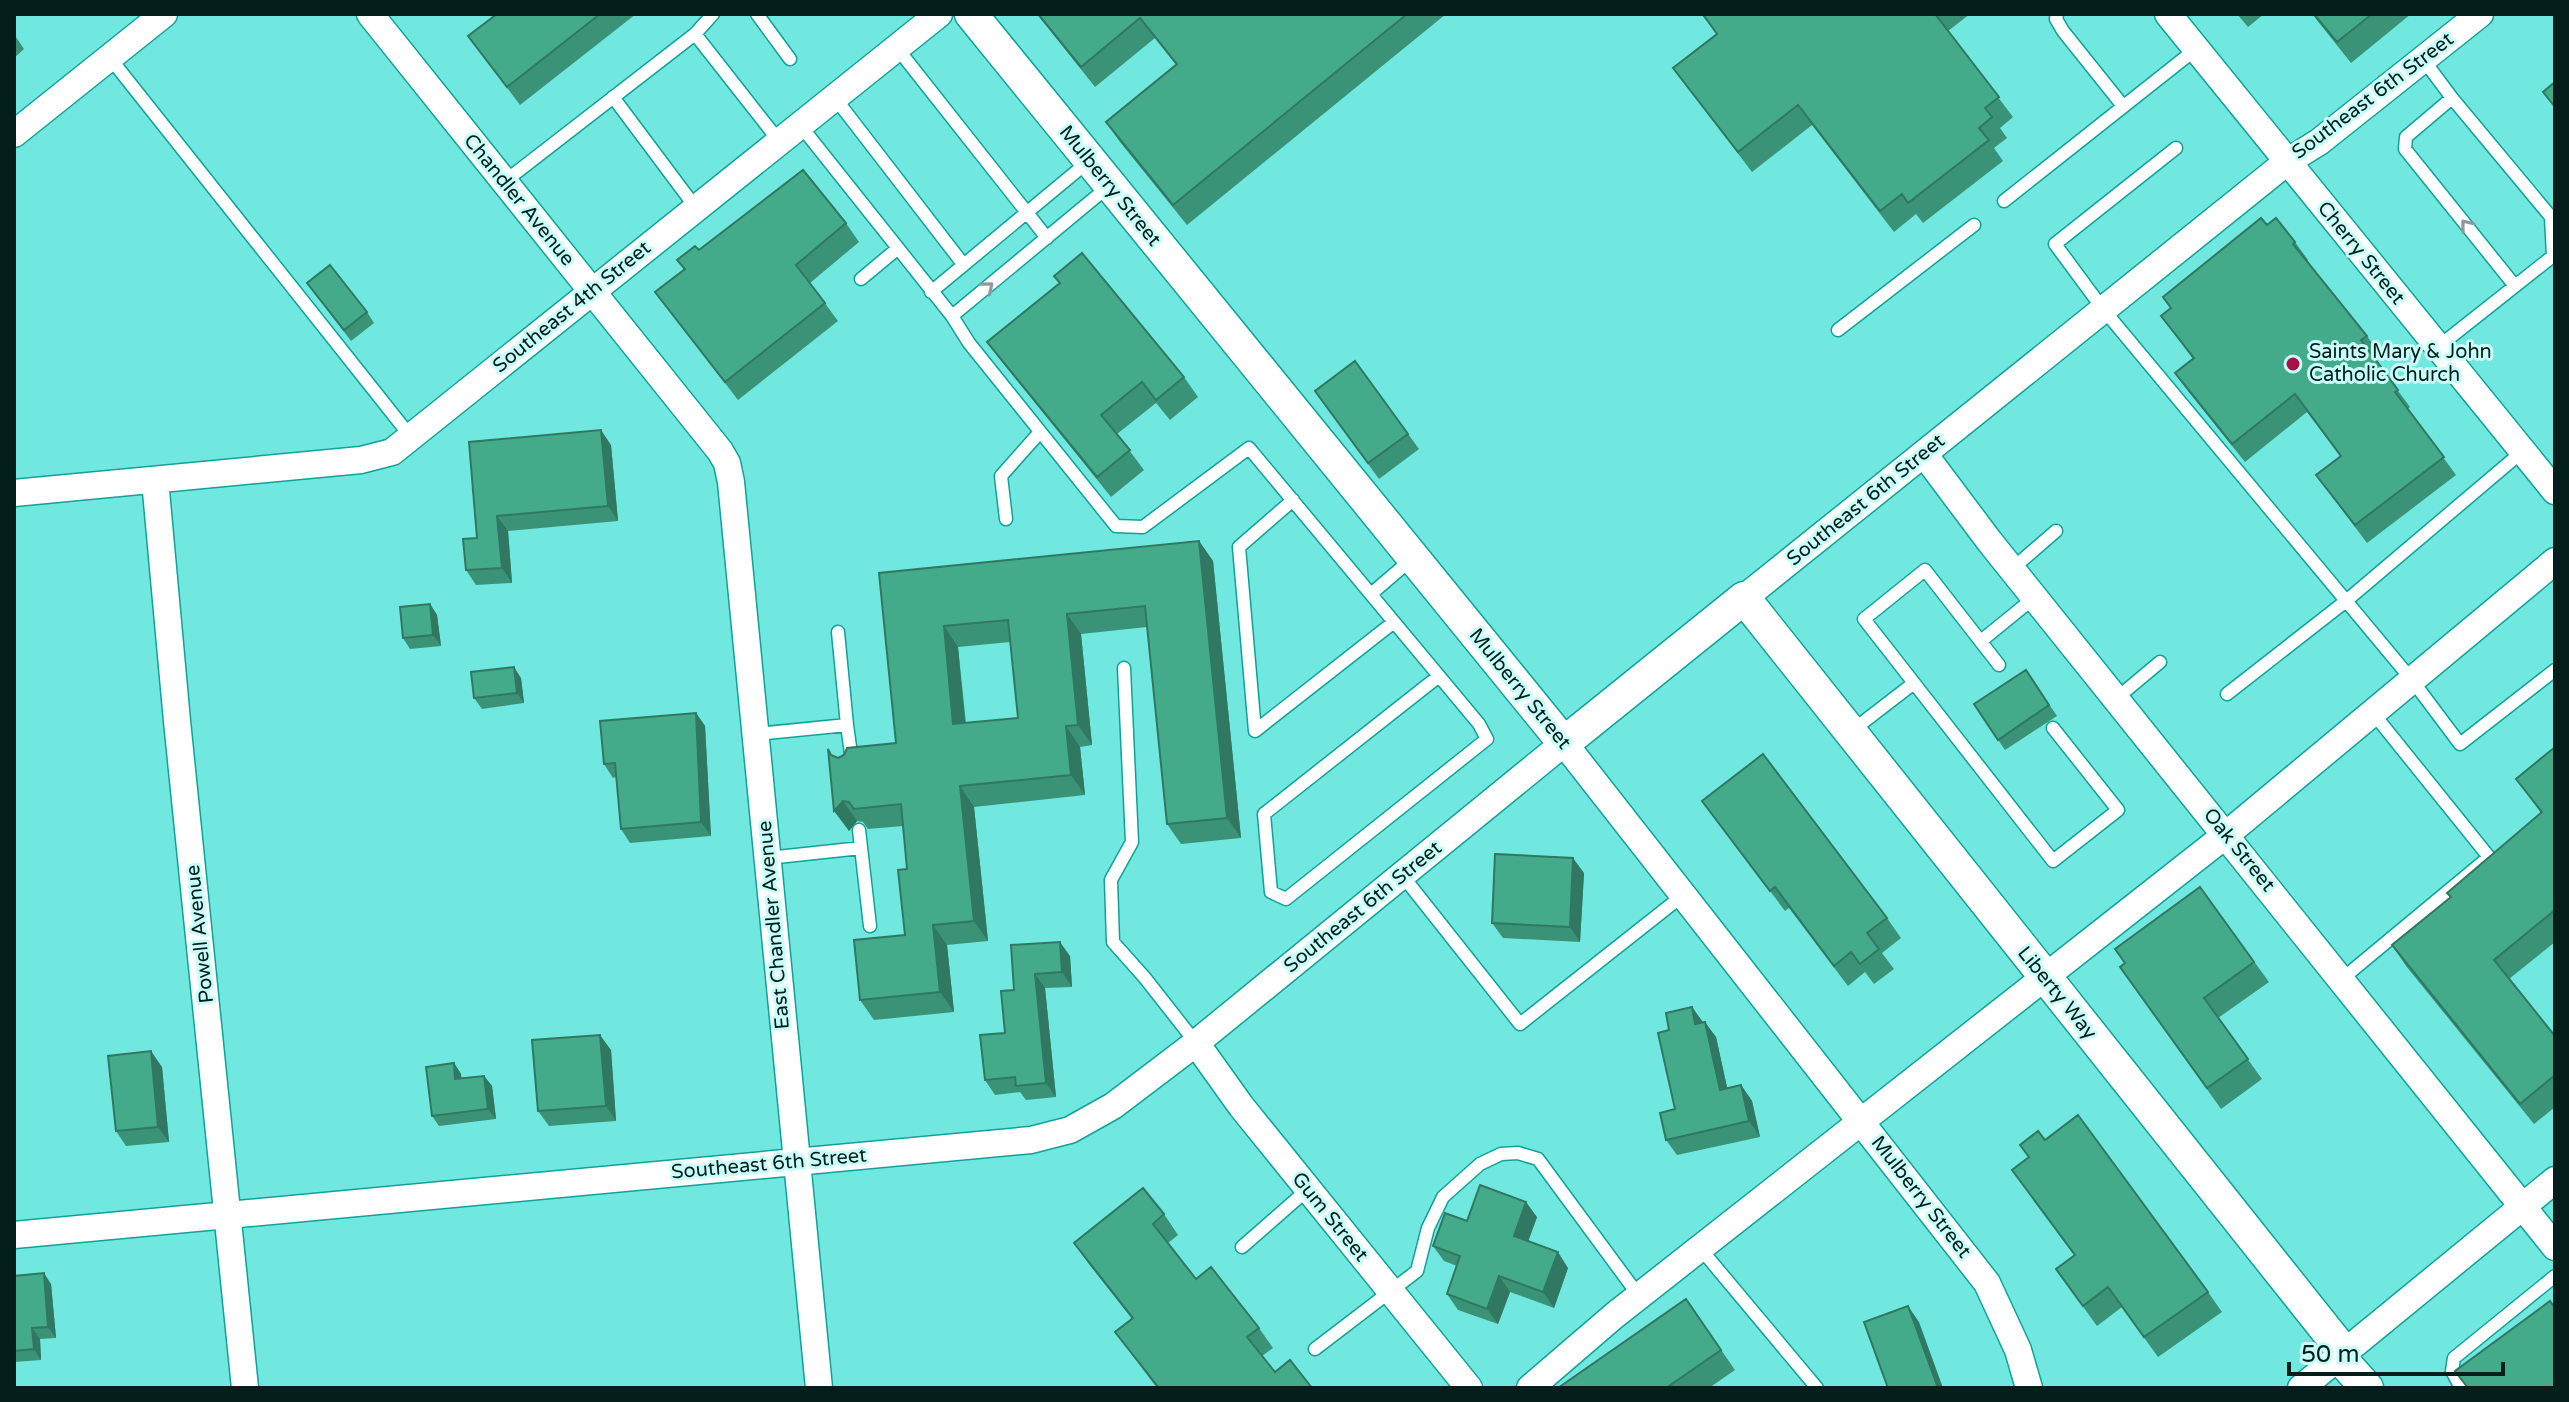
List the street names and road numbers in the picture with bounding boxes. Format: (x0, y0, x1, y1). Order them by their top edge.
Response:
street label: Southeast 6th Street (2287, 27, 2459, 165)
street label: Mulberry Street (1054, 121, 1166, 252)
street label: Chandler Avenue (458, 129, 580, 271)
street label: Cherry Street (2312, 197, 2410, 310)
street label: Southeast 4th Street (488, 236, 656, 378)
street label: Southeast 6th Street (1782, 429, 1950, 571)
street label: Mulberry Street (1464, 624, 1576, 755)
street label: Oak Street (2198, 803, 2280, 897)
street label: East Chandler Avenue (753, 820, 795, 1030)
street label: Southeast 6th Street (1279, 836, 1447, 978)
street label: Powell Avenue (181, 864, 219, 1004)
street label: Liberty Way (2012, 942, 2102, 1045)
street label: Mulberry Street (1866, 1131, 1976, 1263)
street label: Southeast 6th Street (670, 1143, 868, 1185)
street label: Gum Street (1287, 1167, 1374, 1267)

